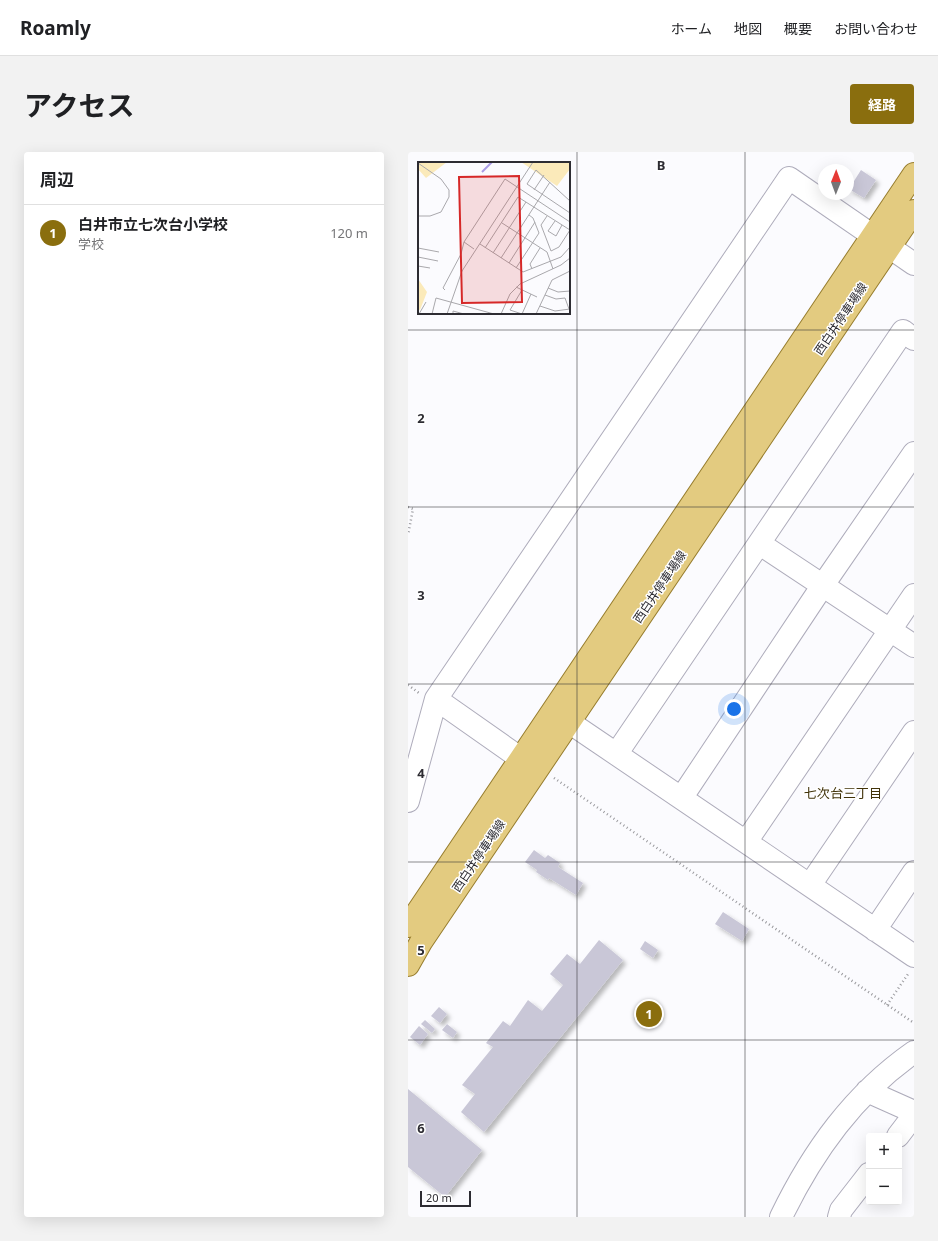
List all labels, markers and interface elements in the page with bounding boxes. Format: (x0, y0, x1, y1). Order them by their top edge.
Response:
text: Roamly (20, 15, 91, 41)
text: ホーム (670, 19, 712, 38)
text: 地図 (734, 19, 762, 38)
text: 概要 (784, 19, 812, 38)
text: お問い合わせ (834, 19, 918, 38)
button: 経路 (850, 84, 914, 124)
text: アクセス (24, 86, 135, 124)
text: B (657, 156, 665, 174)
inset map (418, 162, 570, 314)
north arrow (818, 164, 854, 200)
text: 周辺 (40, 168, 74, 191)
text: 白井市立七次台小学校 (78, 214, 228, 234)
text: 1 (49, 224, 57, 242)
text: 120 m (330, 224, 368, 242)
text: 学校 (78, 235, 104, 253)
street label: 西白井停車場線 (810, 279, 871, 358)
text: 2 (417, 409, 425, 427)
street label: 西白井停車場線 (629, 547, 690, 626)
text: 3 (417, 586, 425, 604)
your location (724, 699, 744, 719)
text: 4 (417, 764, 425, 782)
district label: 七次台三丁目 (804, 784, 882, 802)
street label: 西白井停車場線 (448, 816, 509, 895)
text: 5 (417, 941, 425, 959)
pin: 1 (636, 999, 662, 1029)
text: 6 (417, 1119, 425, 1137)
map controls (866, 1133, 902, 1205)
button: + (866, 1133, 902, 1169)
button: − (866, 1169, 902, 1205)
scale bar (420, 1189, 471, 1208)
text: 20 m (426, 1190, 452, 1205)

